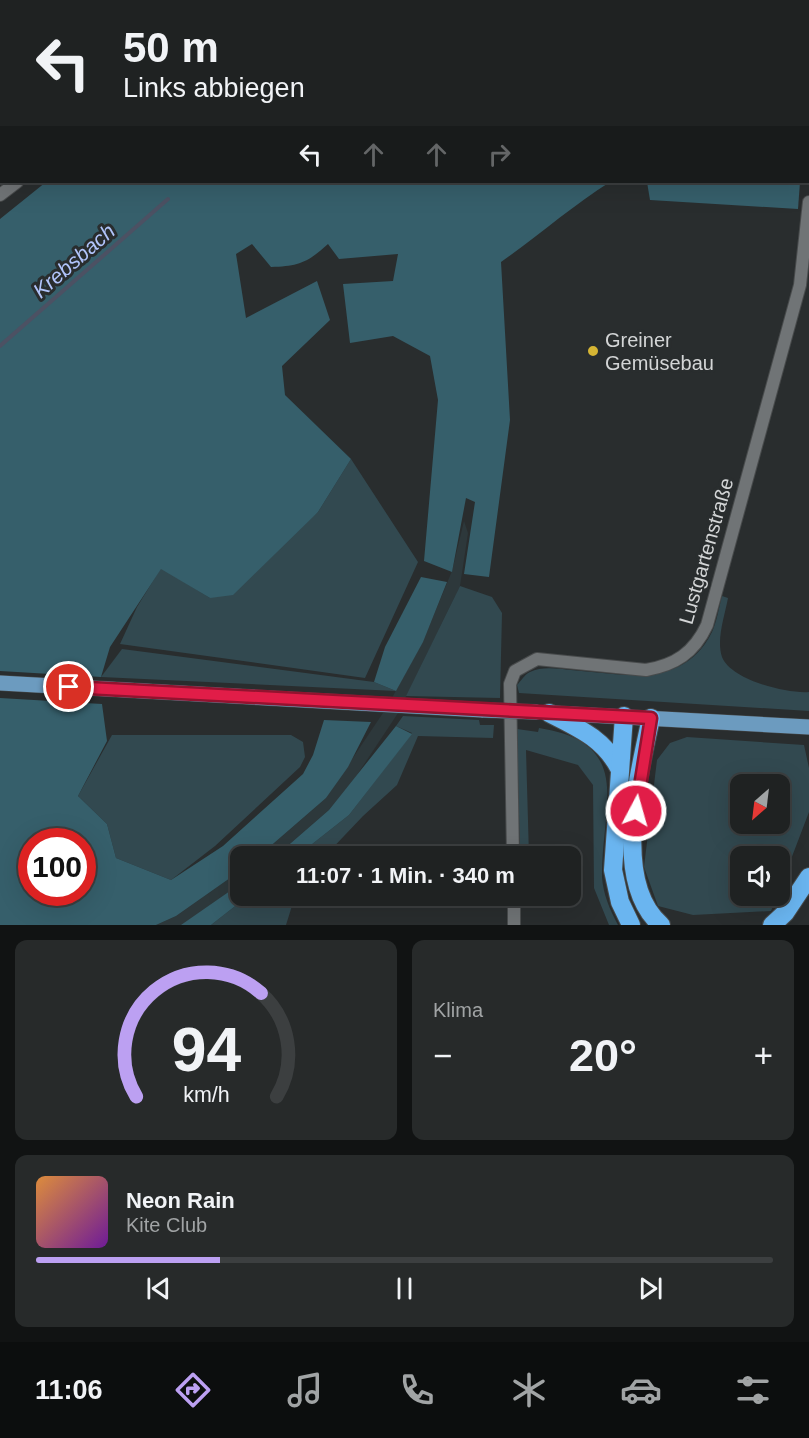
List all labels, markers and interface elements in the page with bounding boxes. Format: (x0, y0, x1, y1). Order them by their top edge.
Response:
icon: left (24, 24, 102, 102)
text: 50 m (123, 24, 219, 71)
text: Links abbiegen (123, 73, 305, 103)
icon: left (294, 138, 327, 171)
icon: ahead (357, 138, 390, 171)
icon: ahead (420, 138, 453, 171)
icon: right (483, 138, 516, 171)
water label: Krebsbach (28, 219, 119, 302)
place label: Greiner Gemüsebau (605, 329, 714, 374)
marker: Greiner Gemüsebau (586, 344, 600, 358)
street label: Lustgartenstraße (675, 475, 737, 627)
pin (43, 661, 94, 712)
icon: arrive (52, 670, 85, 703)
north arrow (730, 774, 790, 834)
map controls (730, 774, 790, 906)
position arrow (604, 779, 668, 843)
speed limit sign: 100 (18, 828, 96, 906)
button: sound (730, 846, 790, 906)
text: 11:07 · 1 Min. · 340 m (296, 863, 515, 888)
text: Klima (433, 999, 483, 1021)
text: 94 (171, 1015, 241, 1084)
text: 20° (569, 1030, 637, 1081)
text: − (433, 1037, 452, 1074)
text: + (754, 1037, 773, 1074)
text: km/h (183, 1083, 229, 1107)
text: Neon Rain (126, 1188, 235, 1213)
text: Kite Club (126, 1214, 207, 1236)
icon: previous (142, 1272, 175, 1305)
icon: pause (388, 1272, 421, 1305)
icon: next (634, 1272, 667, 1305)
icon: directions (172, 1369, 214, 1411)
icon: music (284, 1369, 326, 1411)
icon: phone (396, 1369, 438, 1411)
icon: climate (508, 1369, 550, 1411)
icon: car (620, 1369, 662, 1411)
icon: filters (732, 1369, 774, 1411)
text: 11:06 (35, 1375, 103, 1405)

